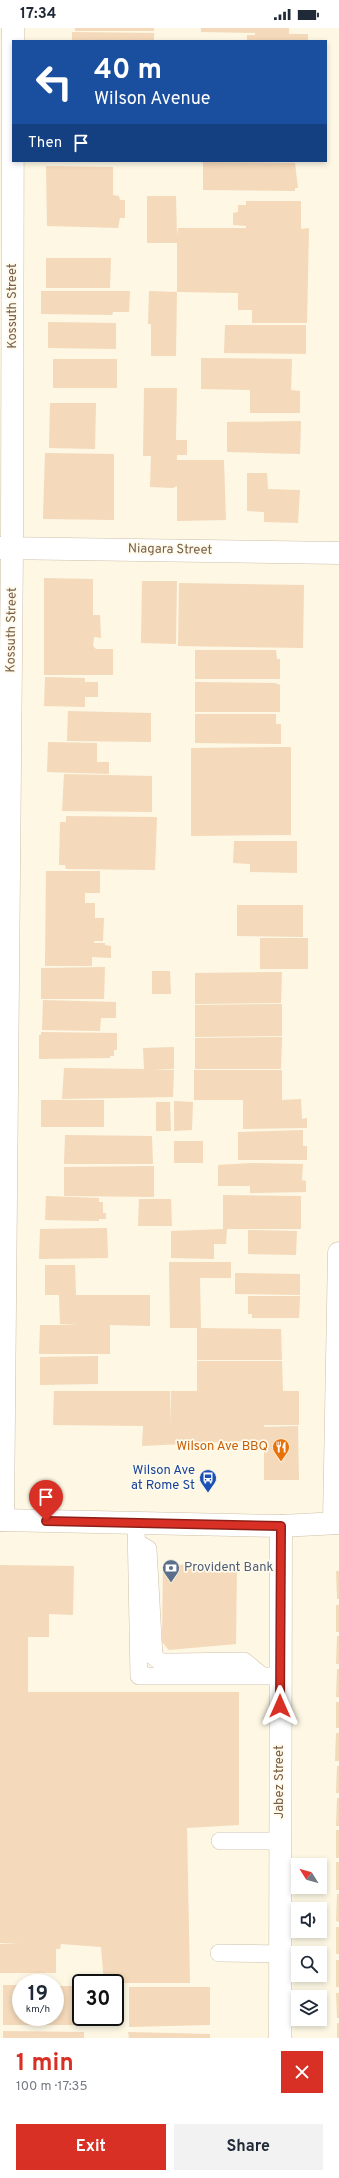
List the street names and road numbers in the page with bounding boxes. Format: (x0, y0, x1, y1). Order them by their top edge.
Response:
street label: Kossuth Street (5, 263, 21, 349)
street label: Niagara Street (128, 541, 212, 559)
street label: Kossuth Street (3, 587, 21, 673)
street label: Jabez Street (272, 1745, 288, 1819)

